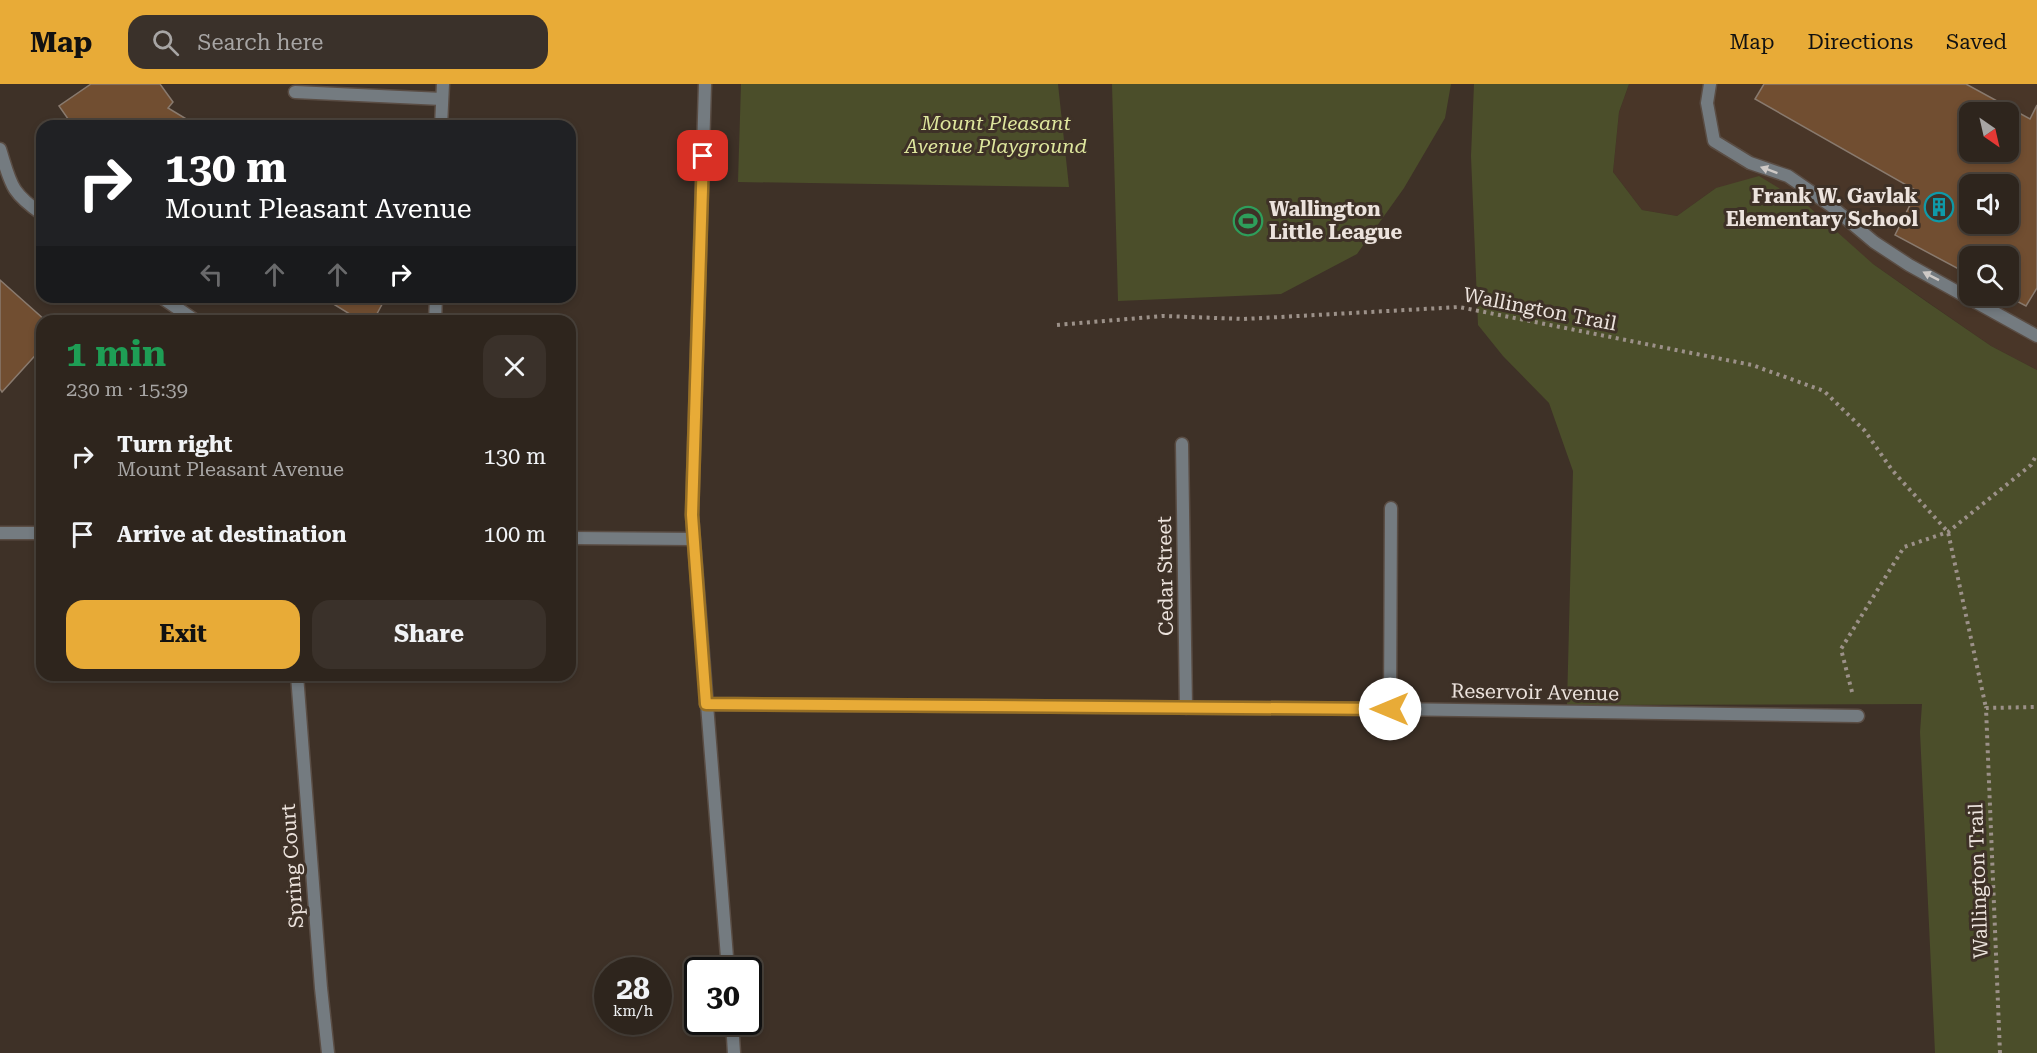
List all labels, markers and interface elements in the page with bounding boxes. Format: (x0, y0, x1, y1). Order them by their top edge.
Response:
search box (128, 15, 548, 69)
text: Map (30, 26, 92, 59)
icon: search (149, 26, 182, 59)
text: Search here (197, 30, 323, 55)
text: Map (1730, 30, 1774, 54)
text: Directions (1807, 30, 1913, 54)
text: Saved (1946, 30, 2007, 54)
north arrow (1959, 102, 2019, 162)
map controls (1959, 102, 2019, 306)
park label: Mount Pleasant Avenue Playground (904, 111, 1087, 158)
pin (677, 130, 728, 181)
icon: arrive (686, 139, 719, 172)
text: 130 m (165, 143, 287, 192)
icon: right (66, 144, 144, 222)
one-way arrow (1760, 164, 1778, 174)
button: sound (1959, 174, 2019, 234)
place label: Frank W. Gavlak Elementary School (1726, 184, 1918, 231)
building icon: Frank W. Gavlak Elementary School (1923, 191, 1955, 223)
text: Mount Pleasant Avenue (165, 193, 471, 225)
place label: Wallington Little League (1269, 197, 1402, 244)
sports icon: Wallington Little League (1232, 205, 1264, 237)
button: search (1959, 246, 2019, 306)
icon: left (195, 258, 228, 291)
icon: ahead (258, 258, 291, 291)
icon: ahead (321, 258, 354, 291)
icon: right (384, 258, 417, 291)
one-way arrow (1923, 271, 1940, 281)
street label: Wallington Trail (1461, 282, 1619, 336)
text: 1 min (66, 333, 166, 375)
button: close (483, 335, 546, 398)
text: 230 m · 15:39 (66, 377, 188, 401)
text: Turn right (117, 432, 232, 457)
icon: right (66, 440, 99, 473)
text: 130 m (483, 444, 546, 469)
text: Mount Pleasant Avenue (117, 457, 344, 481)
street label: Cedar Street (1152, 515, 1178, 636)
icon: arrive (66, 518, 99, 551)
text: Arrive at destination (117, 522, 346, 547)
text: 100 m (483, 522, 546, 547)
button: Exit (66, 600, 300, 669)
button: Share (312, 600, 546, 669)
position arrow (1358, 677, 1422, 741)
street label: Reservoir Avenue (1451, 679, 1619, 705)
street label: Spring Court (276, 802, 308, 929)
street label: Wallington Trail (1963, 803, 1993, 959)
speed limit sign: 30 (684, 957, 762, 1035)
text: 28 (616, 971, 650, 1006)
text: km/h (613, 1002, 653, 1020)

